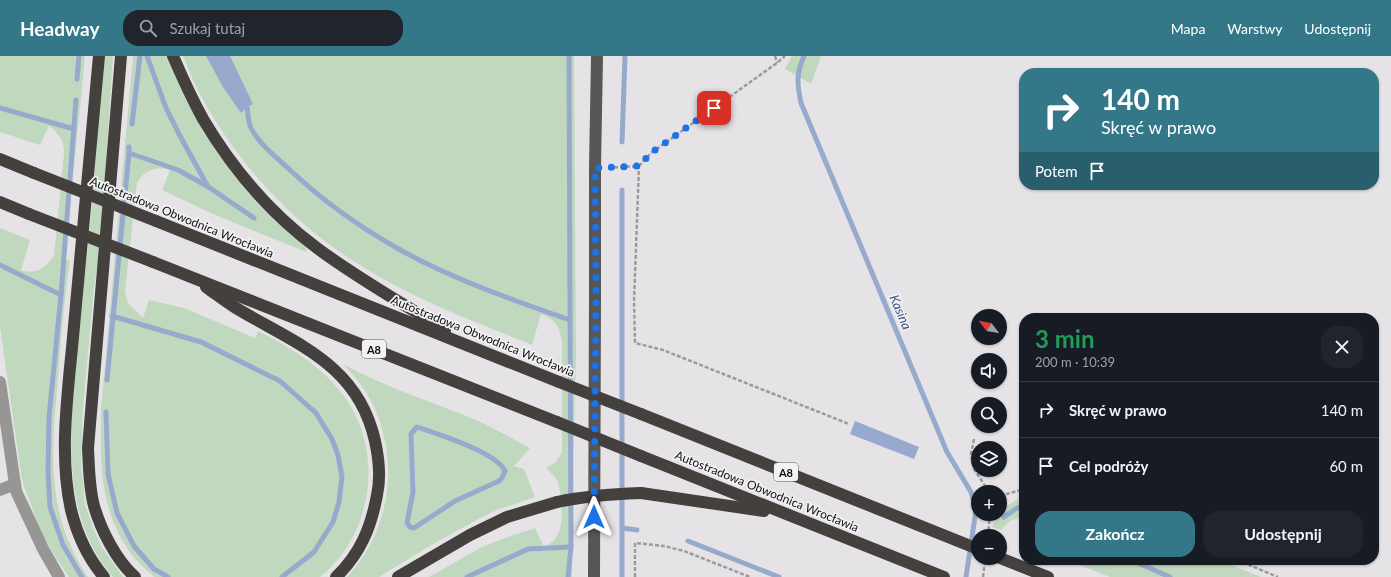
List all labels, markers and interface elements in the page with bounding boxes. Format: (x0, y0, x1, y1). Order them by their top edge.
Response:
search box (123, 10, 403, 46)
text: Headway (20, 17, 99, 40)
icon: search (137, 17, 159, 39)
text: Szukaj tutaj (169, 19, 245, 37)
text: Mapa (1171, 20, 1205, 37)
text: Warstwy (1227, 20, 1282, 37)
text: Udostępnij (1304, 20, 1371, 37)
text: 140 m (1101, 82, 1180, 116)
icon: right (1035, 84, 1087, 136)
pin (697, 91, 731, 125)
icon: arrive (703, 97, 725, 119)
text: Skręć w prawo (1101, 116, 1216, 138)
icon: arrive (1086, 160, 1108, 182)
text: Potem (1035, 162, 1078, 180)
street label: Autostradowa Obwodnica Wrocławia (88, 173, 276, 261)
street label: Autostradowa Obwodnica Wrocławia (389, 292, 577, 380)
water label: Kasina (887, 292, 916, 332)
north arrow (971, 309, 1007, 345)
map controls (971, 309, 1007, 565)
text: 3 min (1035, 324, 1095, 353)
button: close (1321, 326, 1363, 368)
road number: A8 (362, 340, 386, 358)
button: sound (971, 353, 1007, 389)
text: 200 m · 10:39 (1035, 354, 1115, 370)
button: search (971, 397, 1007, 433)
icon: right (1035, 399, 1057, 421)
text: Skręć w prawo (1069, 401, 1167, 419)
text: 140 m (1321, 401, 1363, 419)
button: layers (971, 441, 1007, 477)
street label: Autostradowa Obwodnica Wrocławia (673, 447, 861, 535)
icon: arrive (1035, 455, 1057, 477)
text: Cel podróży (1069, 457, 1148, 475)
text: 60 m (1329, 457, 1363, 475)
road number: A8 (774, 463, 798, 481)
button: + (971, 485, 1007, 521)
position arrow (573, 496, 615, 538)
button: Zakończ (1035, 511, 1195, 557)
button: Udostępnij (1203, 511, 1363, 557)
button: − (971, 529, 1007, 565)

